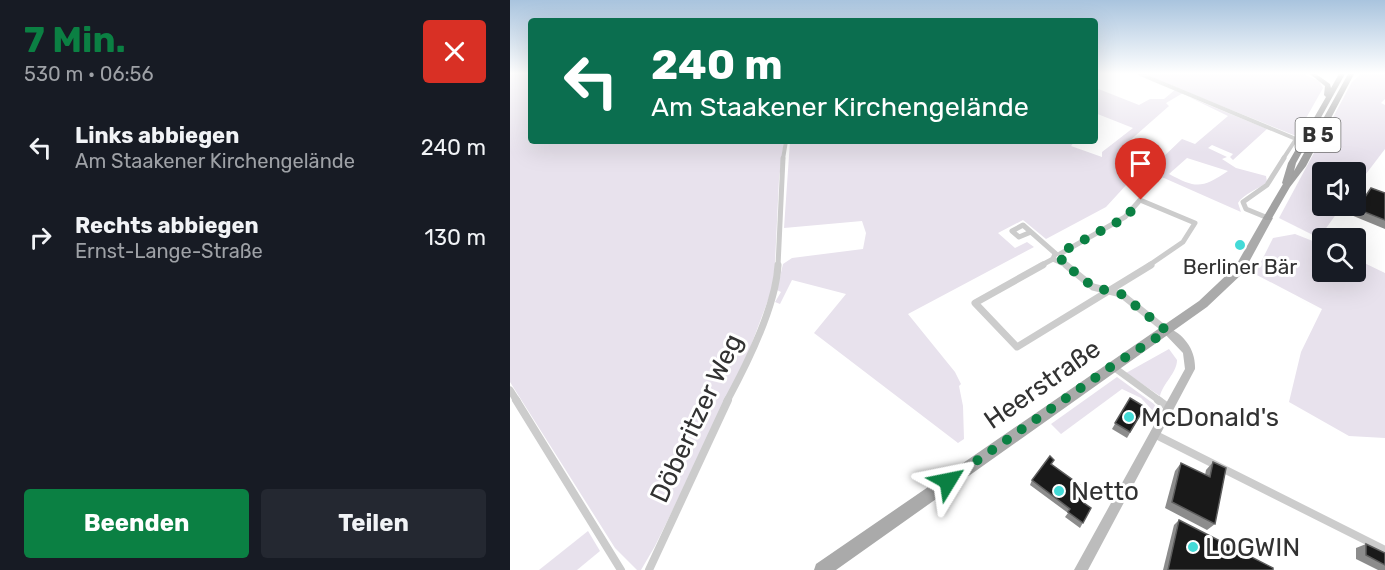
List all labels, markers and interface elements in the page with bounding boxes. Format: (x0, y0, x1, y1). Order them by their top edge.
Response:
text: 7 Min. (24, 18, 126, 61)
button: close (423, 20, 486, 83)
text: 240 m (651, 40, 783, 90)
icon: left (552, 42, 630, 120)
text: 530 m · 06:56 (24, 62, 154, 86)
text: Am Staakener Kirchengelände (651, 91, 1029, 123)
road number: B 5 (1296, 118, 1340, 152)
text: Links abbiegen (75, 122, 239, 149)
icon: left (24, 131, 57, 164)
text: 240 m (421, 134, 486, 161)
pin (1115, 138, 1166, 200)
icon: arrive (1124, 147, 1157, 180)
text: Am Staakener Kirchengelände (75, 149, 355, 173)
map controls (1312, 162, 1366, 282)
button: sound (1312, 162, 1366, 216)
text: Rechts abbiegen (75, 212, 259, 239)
icon: right (24, 221, 57, 254)
text: 130 m (424, 224, 486, 251)
button: search (1312, 228, 1366, 282)
marker: Berliner Bär (1233, 238, 1247, 252)
text: Ernst-Lange-Straße (75, 239, 263, 263)
place label: Berliner Bär (1183, 254, 1297, 279)
street label: Döberitzer Weg (644, 329, 749, 507)
street label: Heerstraße (978, 333, 1106, 436)
place label: McDonald's (1141, 402, 1279, 433)
marker: McDonald's (1122, 410, 1136, 424)
position arrow (916, 449, 980, 513)
place label: Netto (1071, 476, 1139, 507)
marker: Netto (1052, 484, 1066, 498)
button: Beenden (24, 489, 249, 558)
button: Teilen (261, 489, 486, 558)
place label: LOGWIN (1205, 532, 1300, 563)
marker: LOGWIN (1186, 540, 1200, 554)

